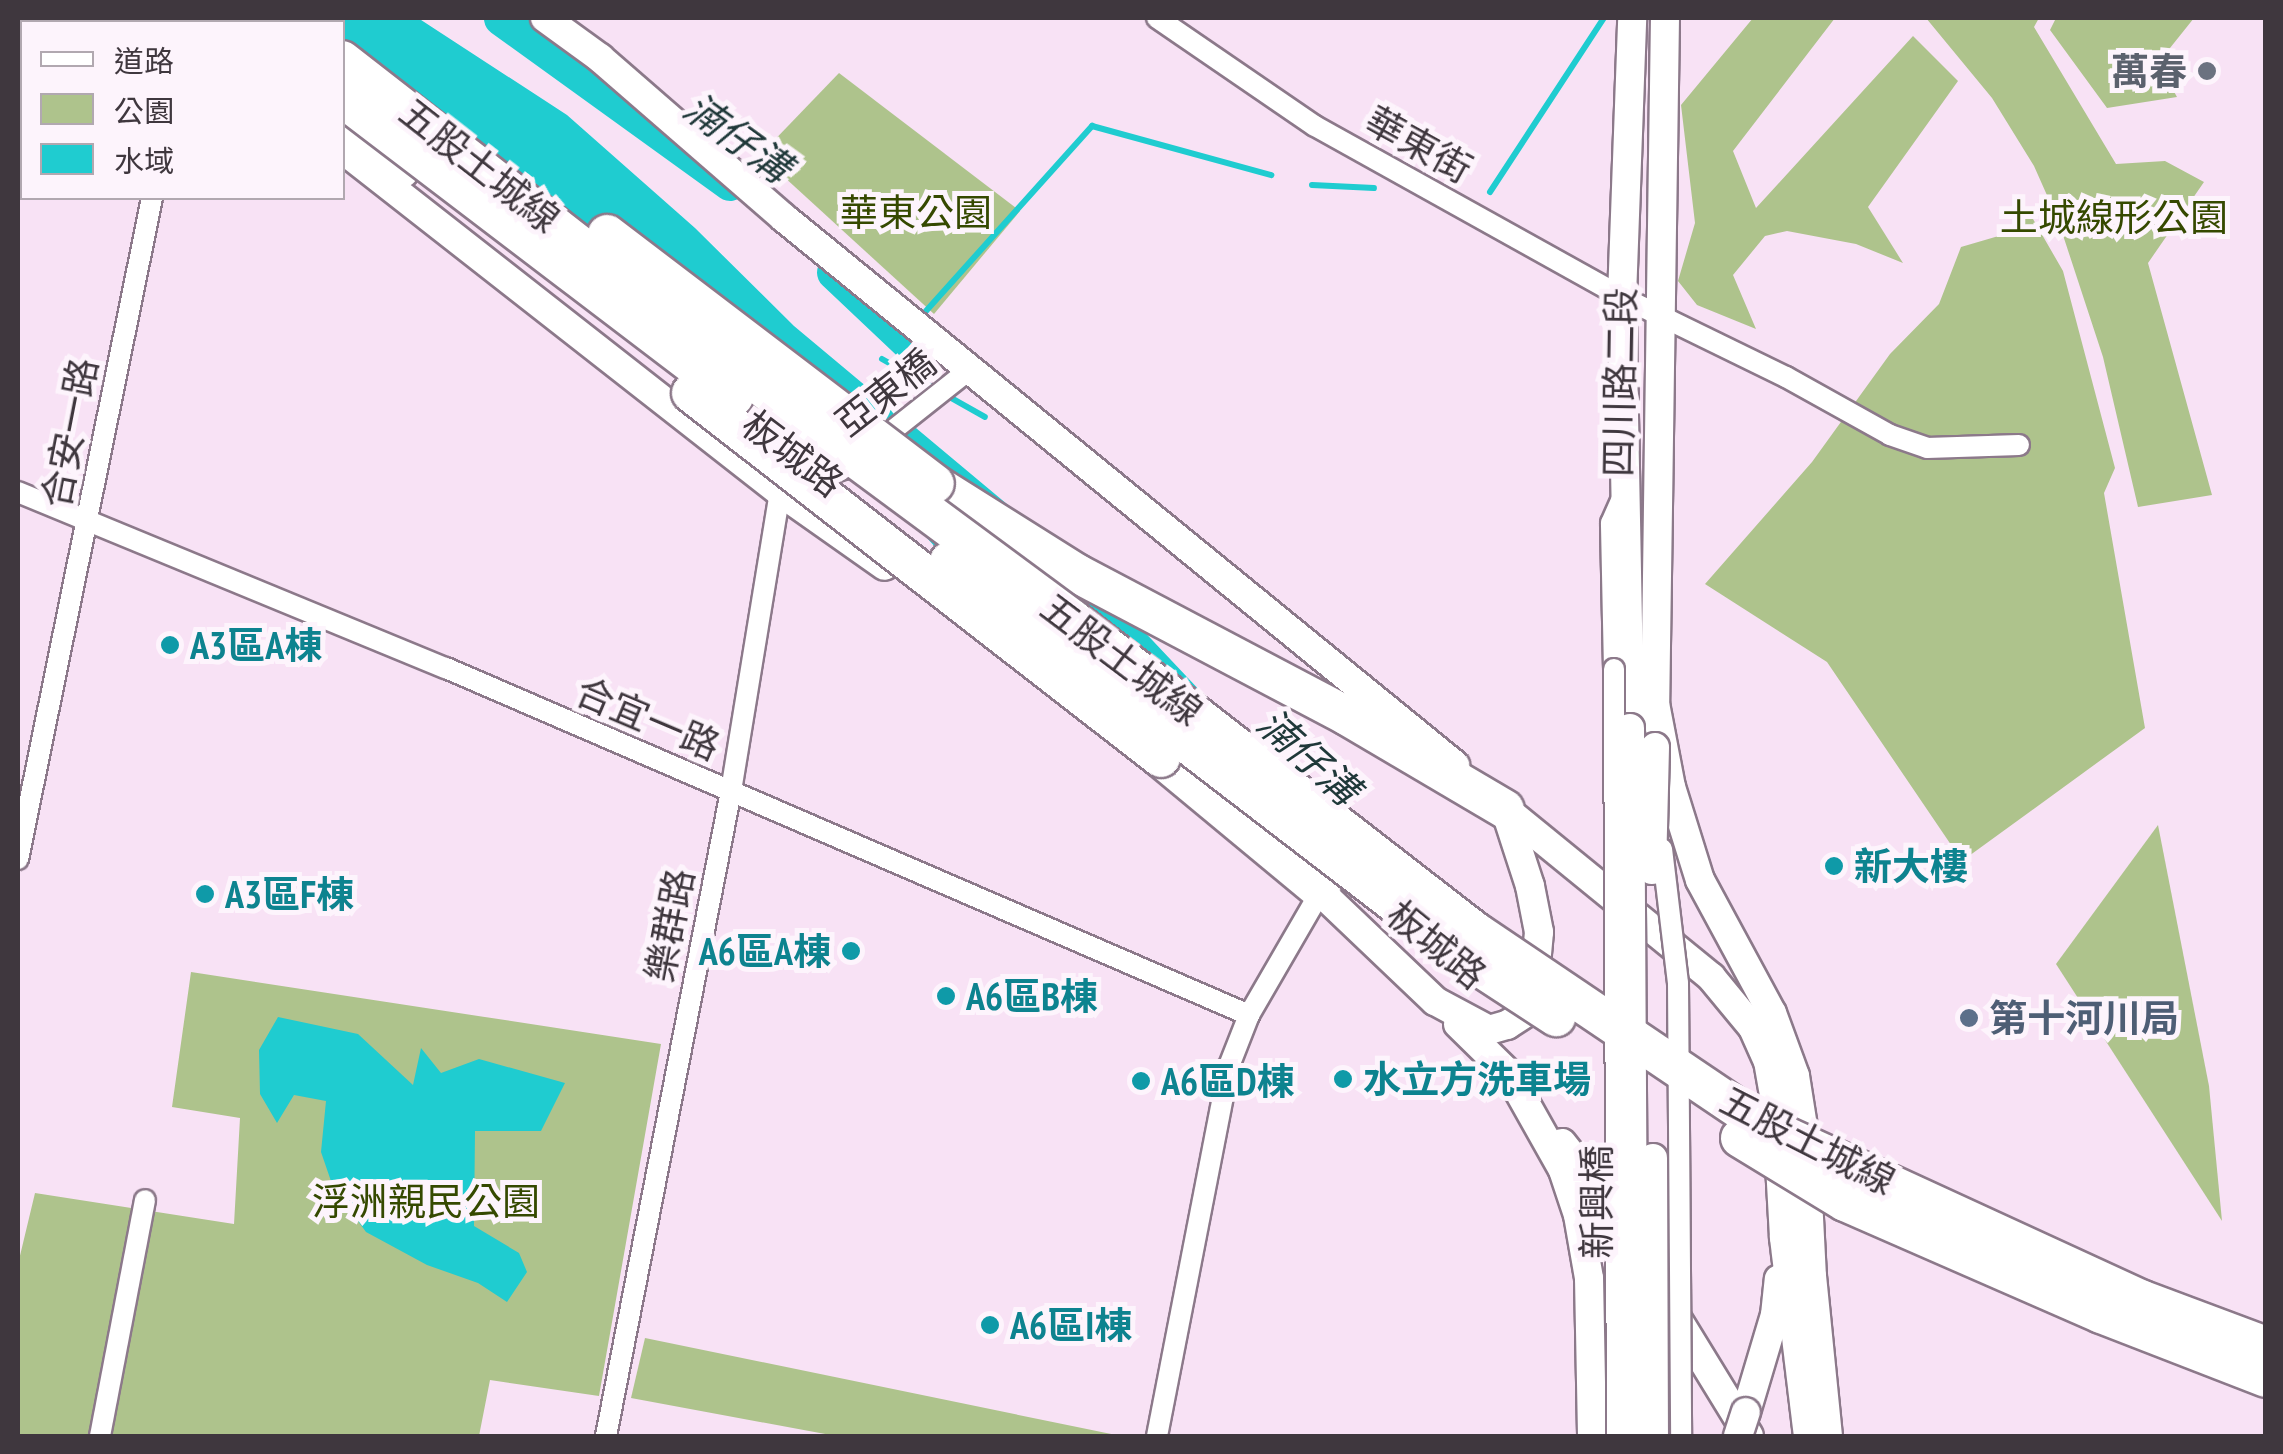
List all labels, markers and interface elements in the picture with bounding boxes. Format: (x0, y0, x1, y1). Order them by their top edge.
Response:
legend (20, 20, 345, 200)
text: 道路 (114, 41, 174, 80)
place label: 萬春 (2111, 48, 2187, 94)
marker: 萬春 (2196, 60, 2218, 82)
water label: 湳仔溝 (675, 82, 801, 192)
street label: 五股土城線 (391, 89, 569, 241)
text: 公園 (114, 91, 174, 130)
street label: 華東街 (1358, 96, 1480, 192)
text: 水域 (114, 141, 174, 180)
park label: 華東公園 (840, 189, 992, 235)
park label: 土城線形公園 (2000, 194, 2228, 240)
street label: 四川路二段 (1595, 287, 1643, 477)
street label: 亞東橋 (826, 339, 944, 445)
street label: 合安一路 (32, 354, 106, 512)
street label: 板城路 (734, 400, 852, 506)
street label: 五股土城線 (1032, 584, 1212, 734)
place label: A3區A棟 (190, 622, 322, 668)
marker: A3區A棟 (159, 634, 181, 656)
street label: 合宜一路 (569, 667, 727, 769)
water label: 湳仔溝 (1248, 698, 1370, 814)
place label: 新大樓 (1854, 843, 1968, 889)
marker: 新大樓 (1823, 855, 1845, 877)
street label: 樂群路 (636, 865, 702, 985)
place label: A3區F棟 (225, 871, 354, 917)
marker: A3區F棟 (194, 883, 216, 905)
street label: 板城路 (1378, 890, 1496, 998)
place label: A6區A棟 (699, 928, 831, 974)
marker: A6區A棟 (840, 940, 862, 962)
place label: A6區B棟 (966, 973, 1098, 1019)
marker: A6區B棟 (935, 985, 957, 1007)
place label: 第十河川局 (1989, 995, 2179, 1041)
marker: 第十河川局 (1958, 1007, 1980, 1029)
place label: 水立方洗車場 (1363, 1056, 1591, 1102)
place label: A6區D棟 (1161, 1058, 1295, 1104)
marker: 水立方洗車場 (1332, 1068, 1354, 1090)
marker: A6區D棟 (1130, 1070, 1152, 1092)
street label: 五股土城線 (1713, 1077, 1903, 1203)
street label: 新興橋 (1573, 1145, 1619, 1259)
park label: 浮洲親民公園 (312, 1178, 540, 1224)
place label: A6區I棟 (1010, 1302, 1132, 1348)
marker: A6區I棟 (979, 1314, 1001, 1336)

